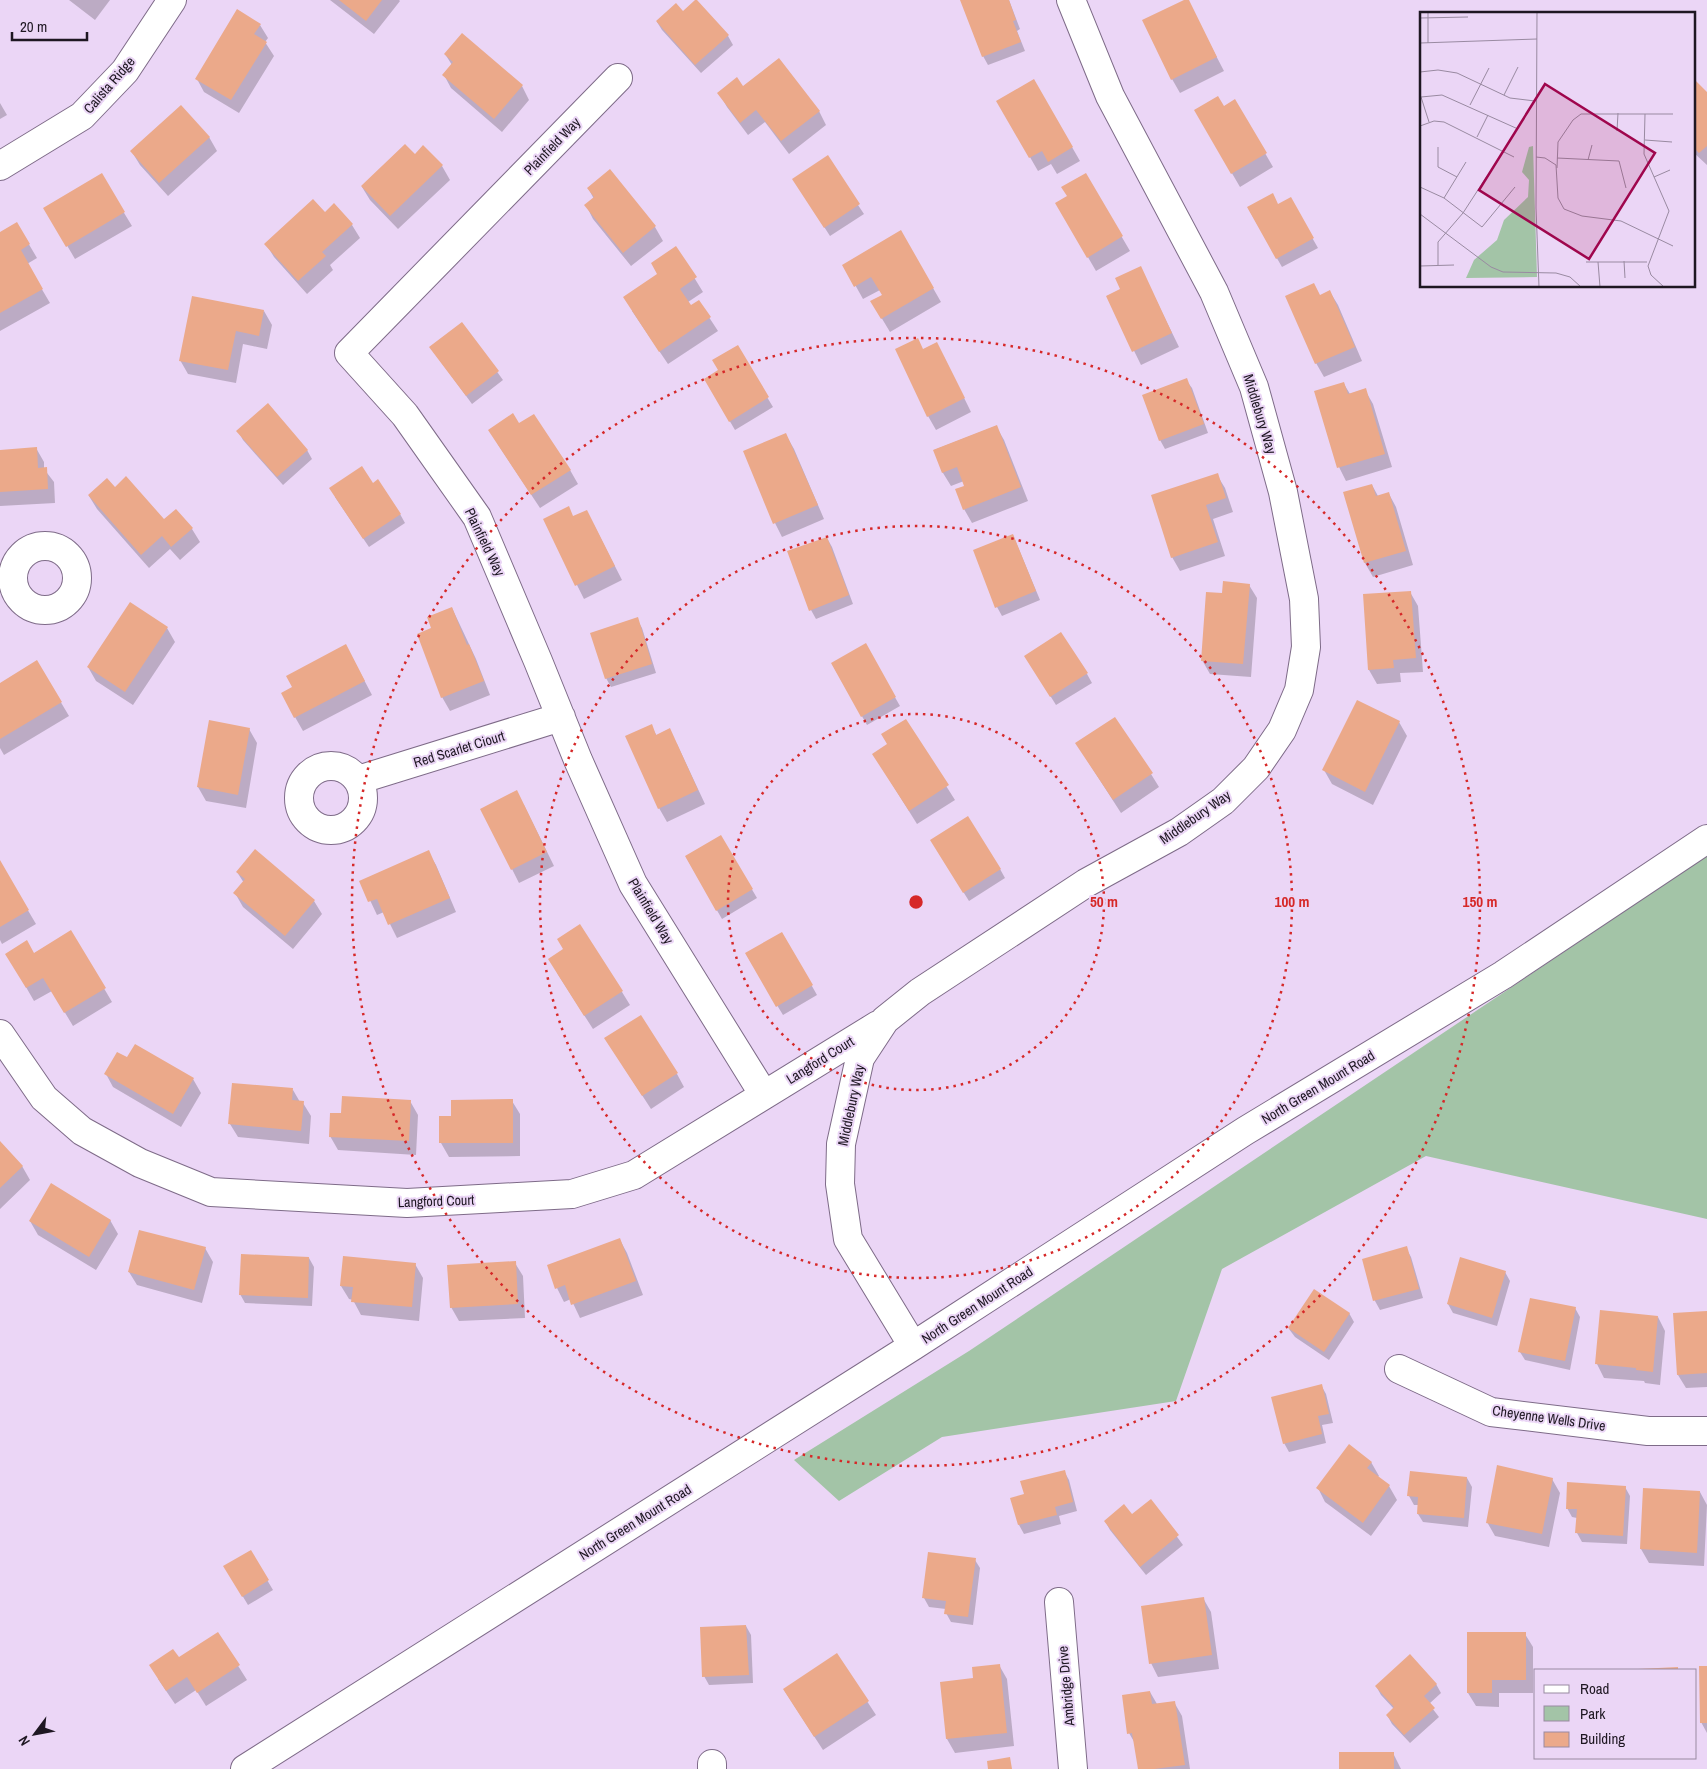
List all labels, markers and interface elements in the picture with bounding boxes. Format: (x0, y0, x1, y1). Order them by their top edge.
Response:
scale bar (12, 10, 88, 42)
inset map (1420, 12, 1694, 288)
text: 20 m (20, 16, 47, 37)
street label: Calista Ridge (79, 53, 139, 117)
street label: Plainfield Way (520, 113, 584, 179)
street label: Middlebury Way (1239, 372, 1281, 456)
street label: Plainfield Way (461, 505, 509, 579)
street label: Red Scarlet Ciourt (411, 727, 507, 771)
street label: Middlebury Way (1156, 786, 1234, 848)
street label: Plainfield Way (624, 875, 678, 947)
text: 50 m (1090, 891, 1118, 912)
text: 100 m (1275, 891, 1309, 912)
text: 150 m (1463, 891, 1497, 912)
centre of rings (907, 893, 925, 911)
street label: Langford Court (783, 1032, 857, 1088)
street label: North Green Mount Road (1258, 1046, 1378, 1128)
street label: Middlebury Way (834, 1063, 868, 1147)
street label: Langford Court (397, 1191, 475, 1211)
street label: North Green Mount Road (918, 1262, 1036, 1348)
street label: Cheyenne Wells Drive (1491, 1401, 1607, 1435)
street label: North Green Mount Road (576, 1480, 694, 1564)
street label: Ambridge Drive (1054, 1645, 1079, 1728)
legend (1534, 1669, 1697, 1759)
text: Road (1580, 1678, 1609, 1699)
text: Park (1580, 1703, 1606, 1724)
north arrow (10, 1709, 60, 1759)
text: Building (1580, 1728, 1625, 1749)
text: N (14, 1733, 34, 1749)

